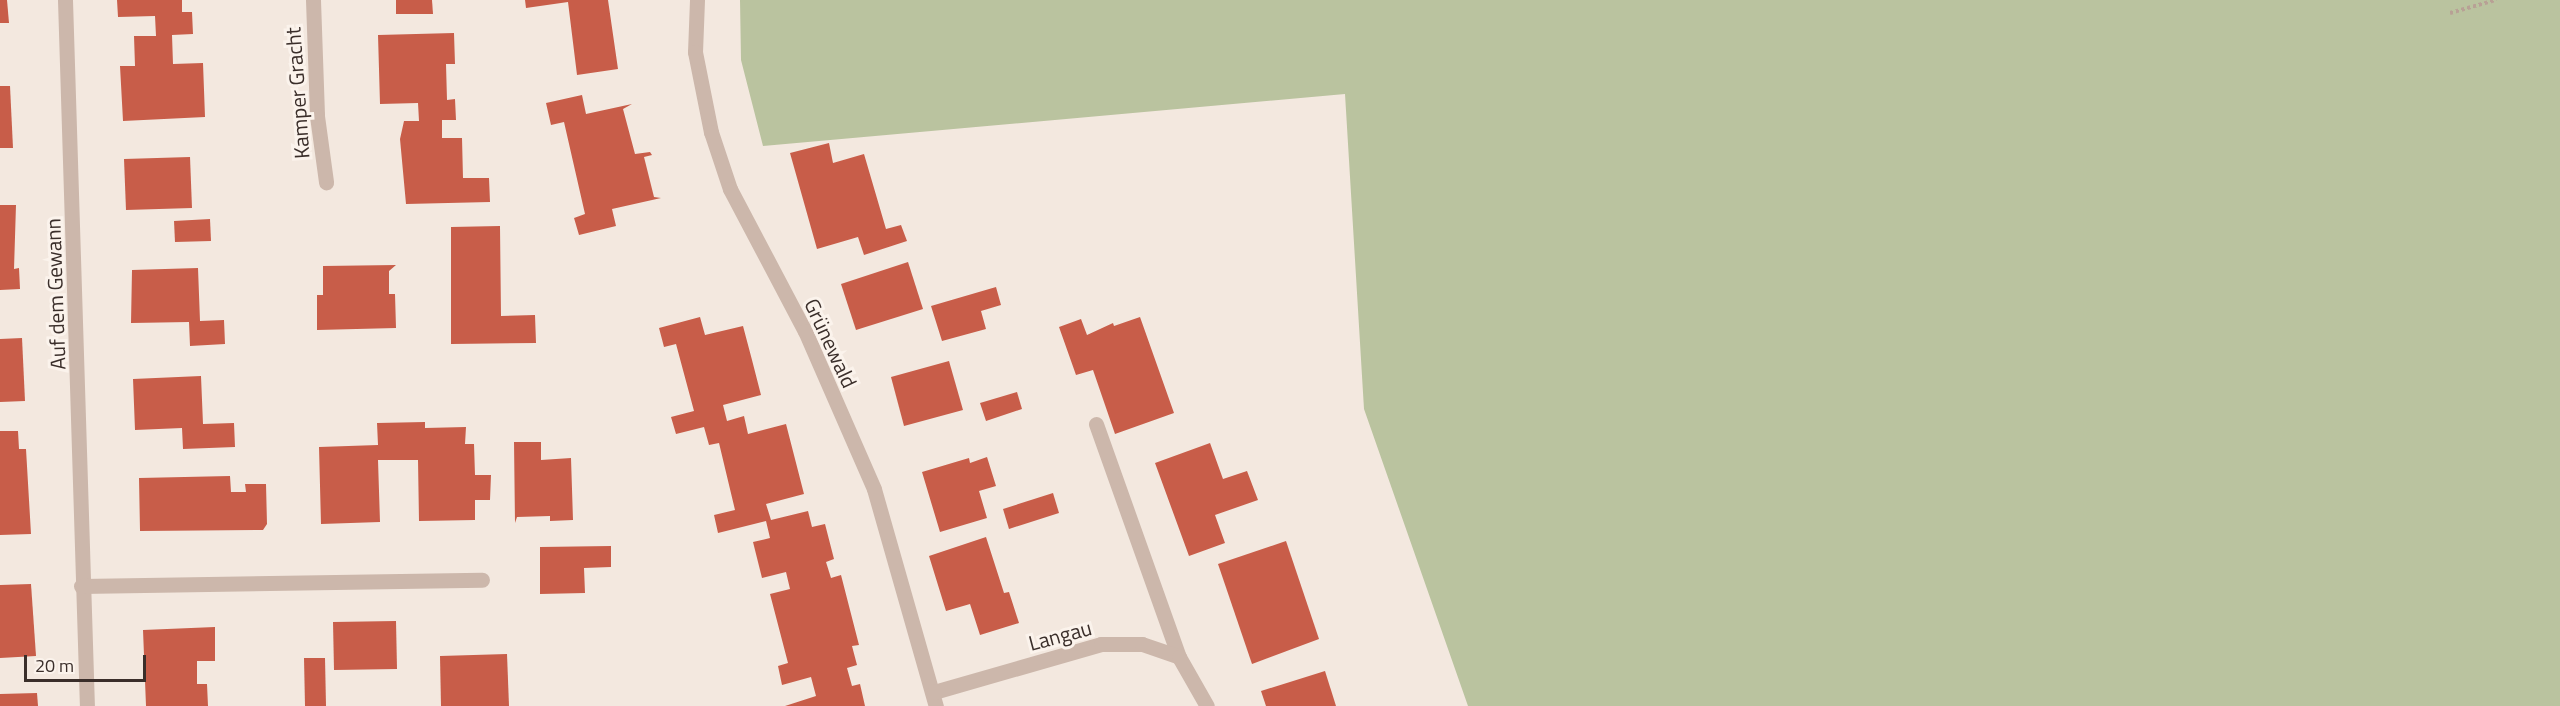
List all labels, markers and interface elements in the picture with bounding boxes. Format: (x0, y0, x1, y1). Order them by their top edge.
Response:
street label: Kamper Gracht (280, 26, 314, 160)
street label: Auf dem Gewann (40, 218, 70, 370)
street label: Grünewald (799, 294, 863, 392)
street label: Langau (1026, 615, 1094, 655)
scale bar (27, 643, 148, 681)
text: 20 m (35, 652, 74, 679)

